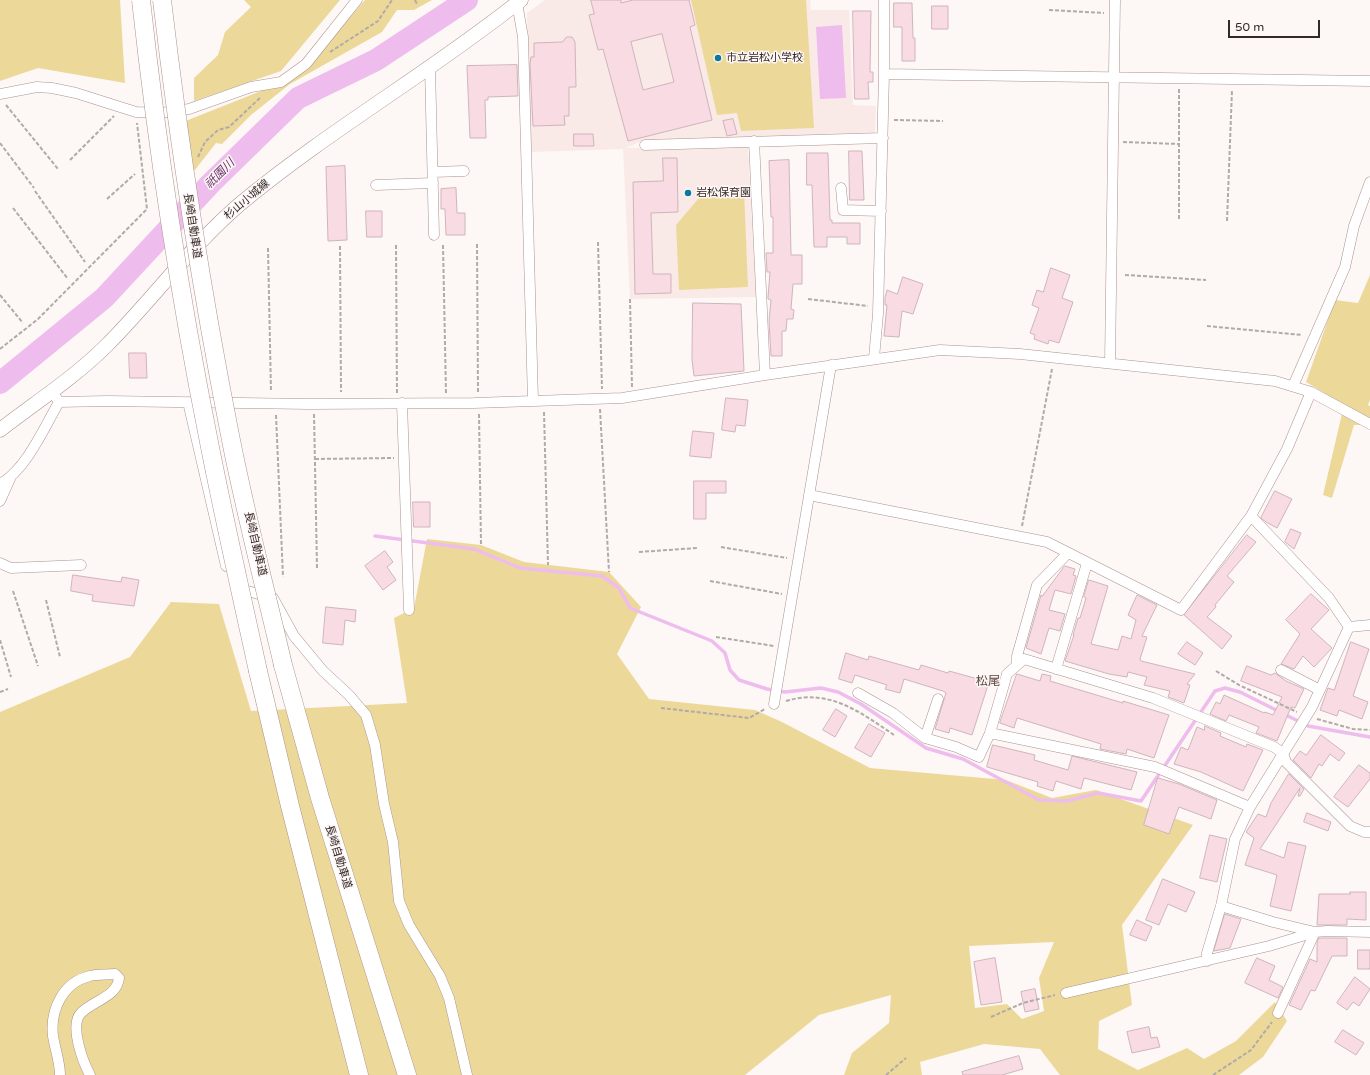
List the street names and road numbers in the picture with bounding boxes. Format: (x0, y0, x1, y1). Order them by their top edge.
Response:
street label: 杉山小城線 (222, 177, 272, 223)
street label: 長崎自動車道 (180, 192, 204, 260)
street label: 長崎自動車道 (241, 510, 269, 578)
street label: 長崎自動車道 (322, 824, 354, 890)

